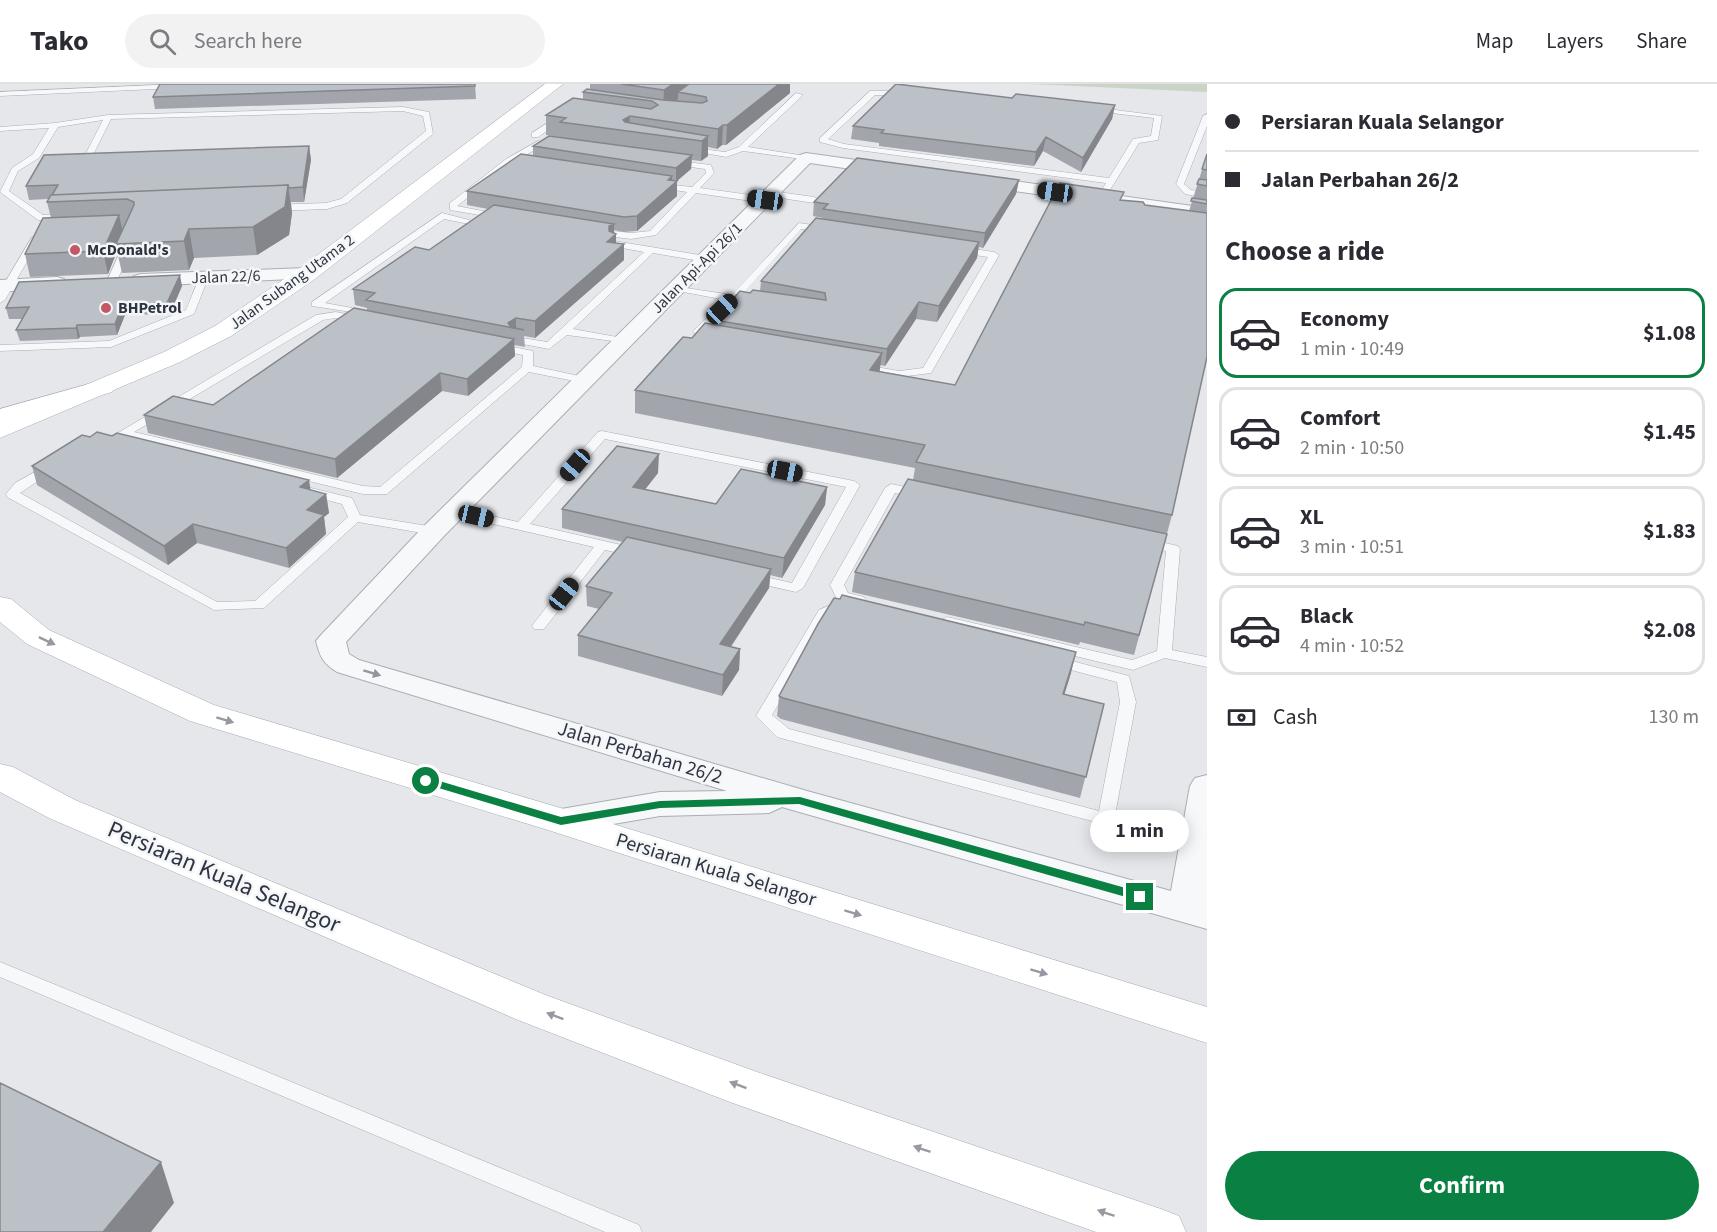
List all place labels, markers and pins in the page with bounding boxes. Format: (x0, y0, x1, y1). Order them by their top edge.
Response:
place label: McDonald's (87, 239, 169, 261)
marker: McDonald's (68, 243, 82, 257)
place label: BHPetrol (118, 297, 182, 319)
marker: BHPetrol (99, 301, 113, 315)

